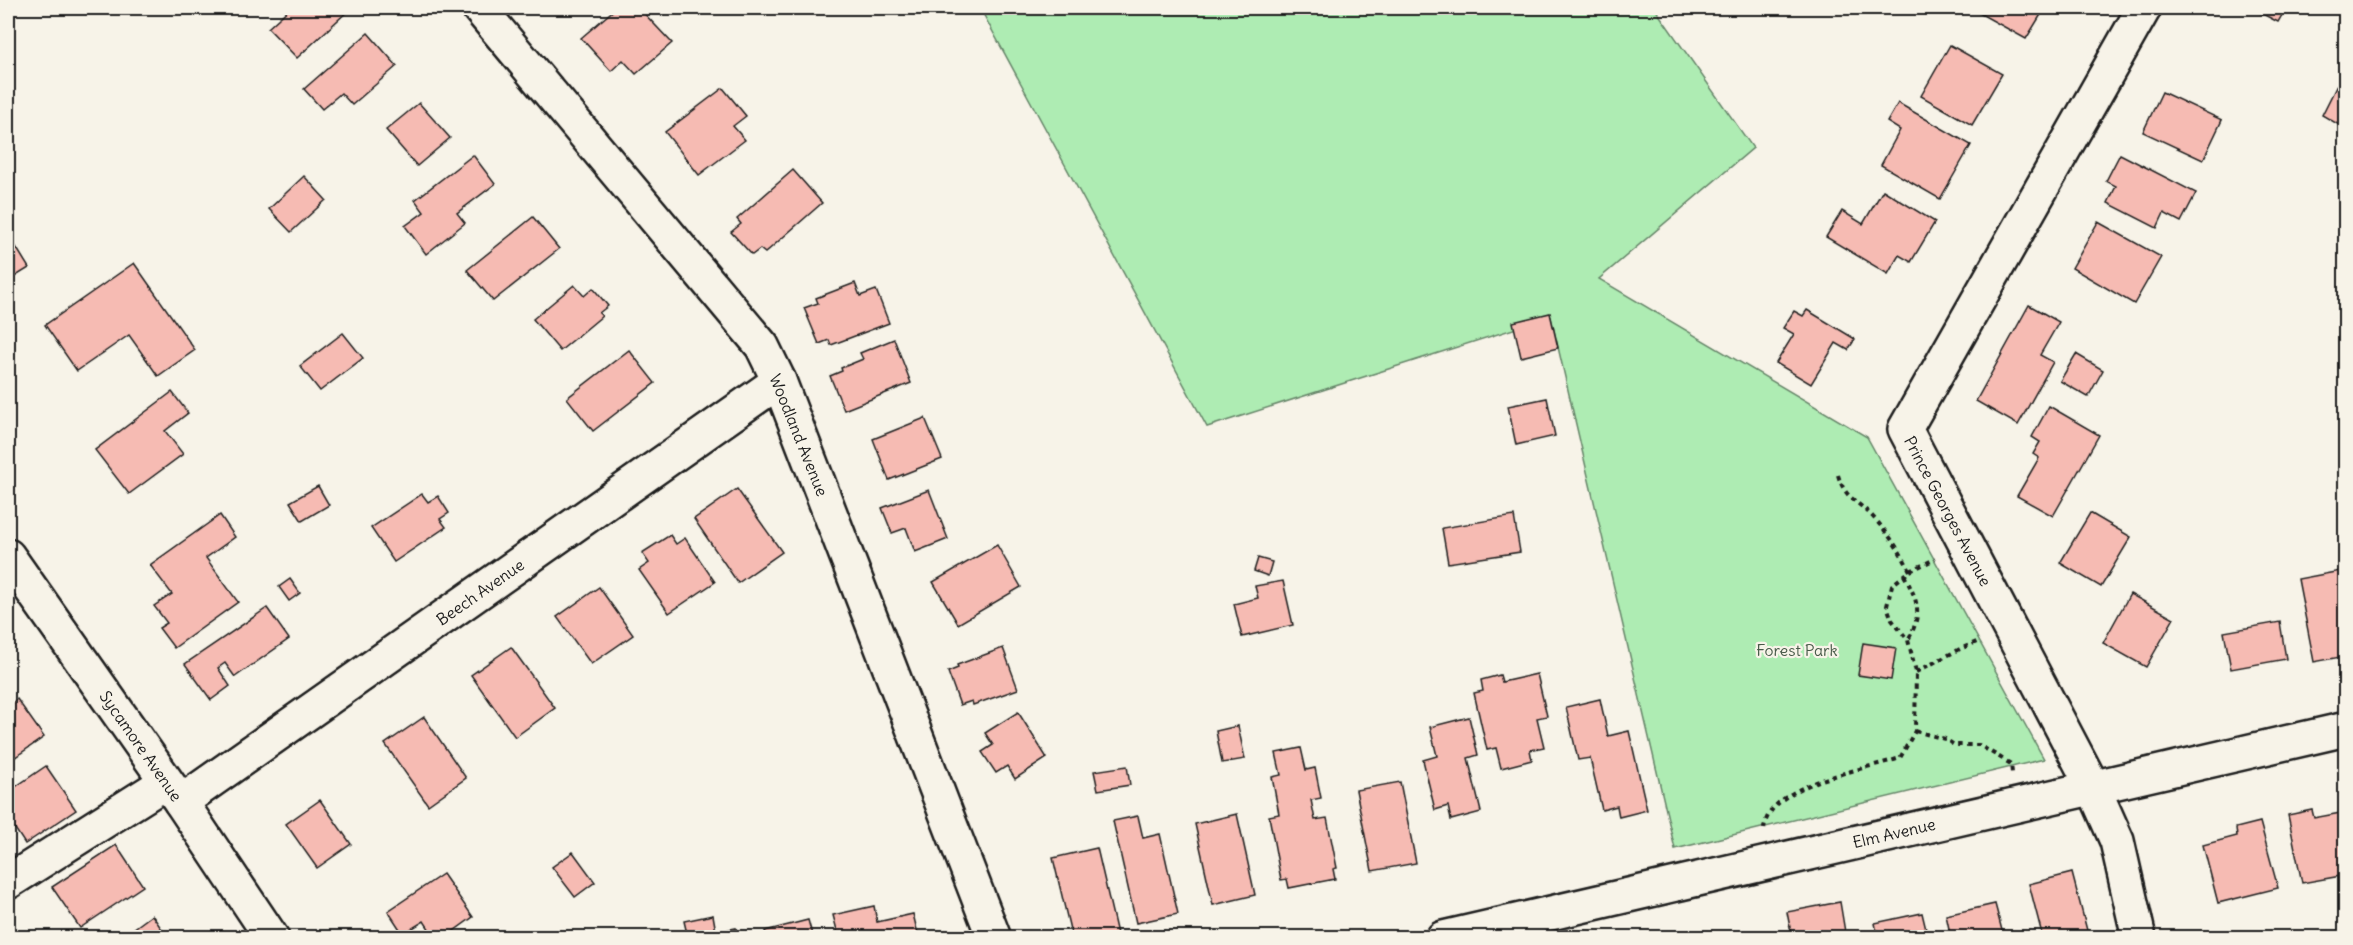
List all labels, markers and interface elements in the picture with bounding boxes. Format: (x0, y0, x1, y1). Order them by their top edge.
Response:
street label: Woodland Avenue (765, 371, 833, 499)
street label: Prince Georges Avenue (1900, 433, 1996, 589)
street label: Beech Avenue (432, 554, 528, 630)
park label: Forest Park (1756, 640, 1838, 660)
street label: Sycamore Avenue (95, 687, 187, 805)
street label: Elm Avenue (1851, 814, 1937, 852)

